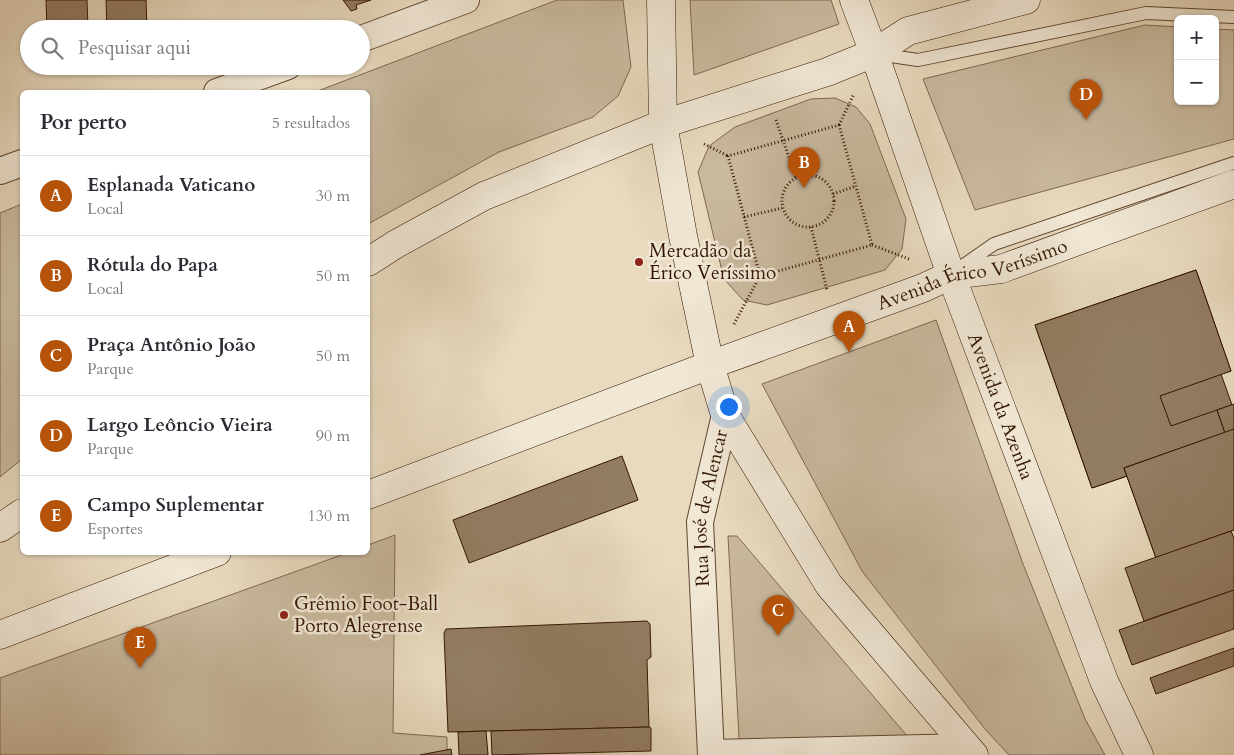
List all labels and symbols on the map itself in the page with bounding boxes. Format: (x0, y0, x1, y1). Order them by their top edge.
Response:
pin: D (1070, 79, 1102, 120)
pin: B (788, 147, 820, 188)
street label: Avenida Érico Veríssimo (874, 233, 1071, 316)
place label: Mercadão da Érico Veríssimo (649, 238, 776, 286)
marker: Mercadão da Érico Veríssimo (633, 256, 645, 268)
pin: A (833, 311, 865, 352)
street label: Avenida da Azenha (961, 329, 1040, 483)
your location (716, 394, 742, 420)
street label: Rua José de Alencar (687, 427, 734, 587)
place label: Grêmio Foot-Ball Porto Alegrense (294, 591, 438, 639)
pin: C (762, 595, 794, 636)
marker: Grêmio Foot-Ball Porto Alegrense (278, 609, 290, 621)
pin: E (124, 627, 156, 668)

